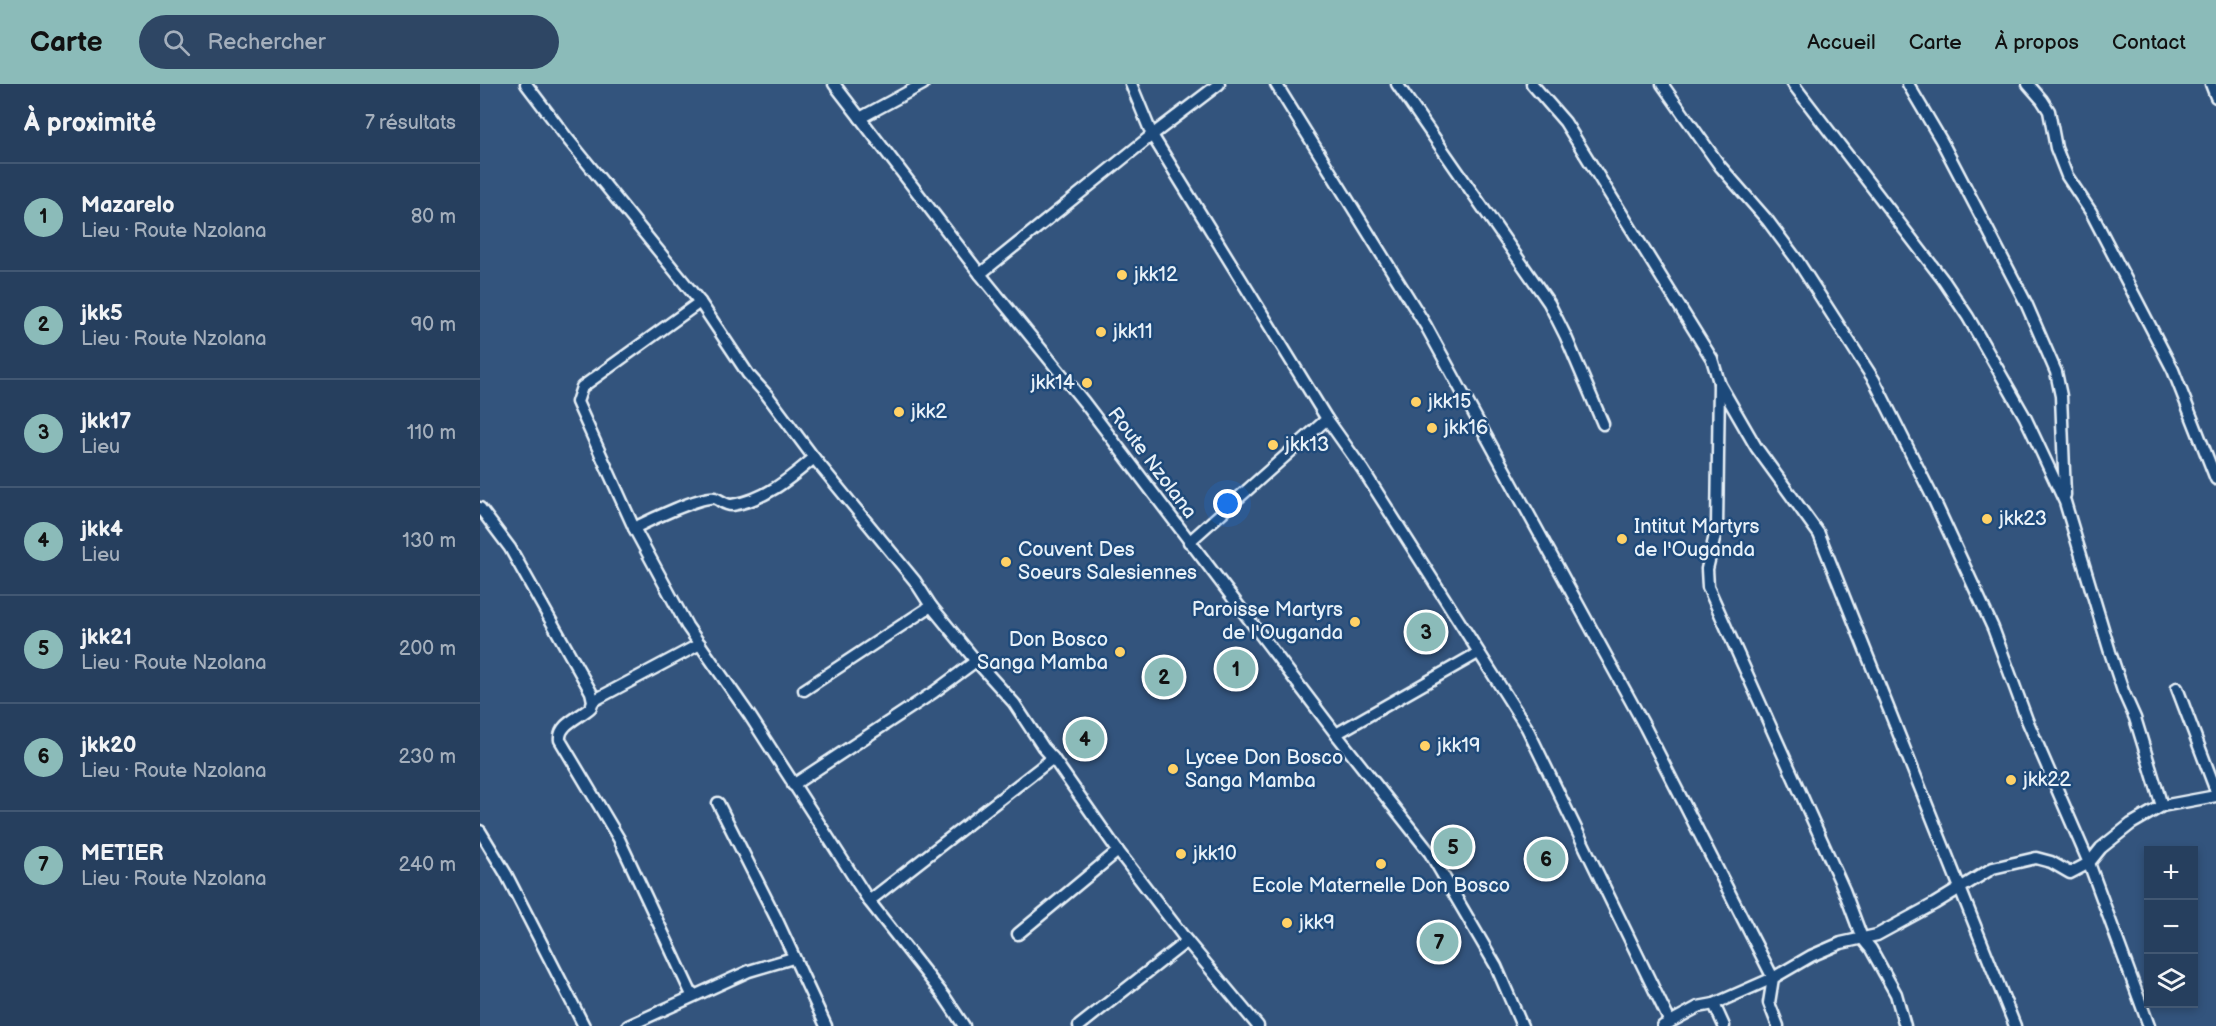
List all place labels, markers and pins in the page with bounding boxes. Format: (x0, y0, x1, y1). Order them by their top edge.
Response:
place label: jkk12 (1133, 263, 1178, 287)
marker: jkk12 (1115, 268, 1129, 282)
place label: jkk11 (1112, 320, 1153, 344)
marker: jkk11 (1094, 325, 1108, 339)
place label: jkk14 (1030, 371, 1075, 395)
marker: jkk14 (1080, 376, 1094, 390)
place label: jkk15 (1427, 390, 1472, 414)
marker: jkk15 (1409, 395, 1423, 409)
place label: jkk2 (910, 400, 947, 424)
marker: jkk2 (892, 405, 906, 419)
place label: jkk16 (1443, 416, 1488, 440)
marker: jkk16 (1425, 421, 1439, 435)
place label: jkk13 (1284, 433, 1329, 457)
marker: jkk13 (1266, 438, 1280, 452)
place label: jkk23 (1998, 507, 2047, 531)
marker: jkk23 (1980, 512, 1994, 526)
place label: Intitut Martyrs de l'Ouganda (1634, 515, 1759, 562)
marker: Intitut Martyrs de l'Ouganda (1615, 532, 1629, 546)
place label: Couvent Des Soeurs Salesiennes (1018, 538, 1197, 585)
marker: Couvent Des Soeurs Salesiennes (999, 555, 1013, 569)
place label: Paroisse Martyrs de l'Ouganda (1192, 598, 1343, 645)
pin: 3 (1406, 610, 1446, 654)
marker: Paroisse Martyrs de l'Ouganda (1348, 615, 1362, 629)
place label: Don Bosco Sanga Mamba (977, 628, 1108, 675)
marker: Don Bosco Sanga Mamba (1113, 645, 1127, 659)
pin: 1 (1216, 646, 1256, 692)
pin: 2 (1144, 654, 1184, 700)
pin: 4 (1066, 716, 1104, 762)
place label: jkk19 (1436, 734, 1481, 758)
marker: jkk19 (1418, 739, 1432, 753)
place label: Lycee Don Bosco Sanga Mamba (1185, 746, 1343, 793)
marker: Lycee Don Bosco Sanga Mamba (1166, 762, 1180, 776)
place label: jkk22 (2022, 768, 2071, 792)
marker: jkk22 (2004, 773, 2018, 787)
pin: 5 (1434, 824, 1472, 870)
pin: 6 (1526, 836, 1566, 882)
place label: jkk10 (1192, 842, 1237, 866)
marker: jkk10 (1174, 847, 1188, 861)
marker: Ecole Maternelle Don Bosco (1374, 857, 1388, 871)
place label: Ecole Maternelle Don Bosco (1252, 874, 1510, 898)
place label: jkk9 (1298, 911, 1335, 935)
marker: jkk9 (1280, 916, 1294, 930)
pin: 7 (1420, 920, 1458, 964)

